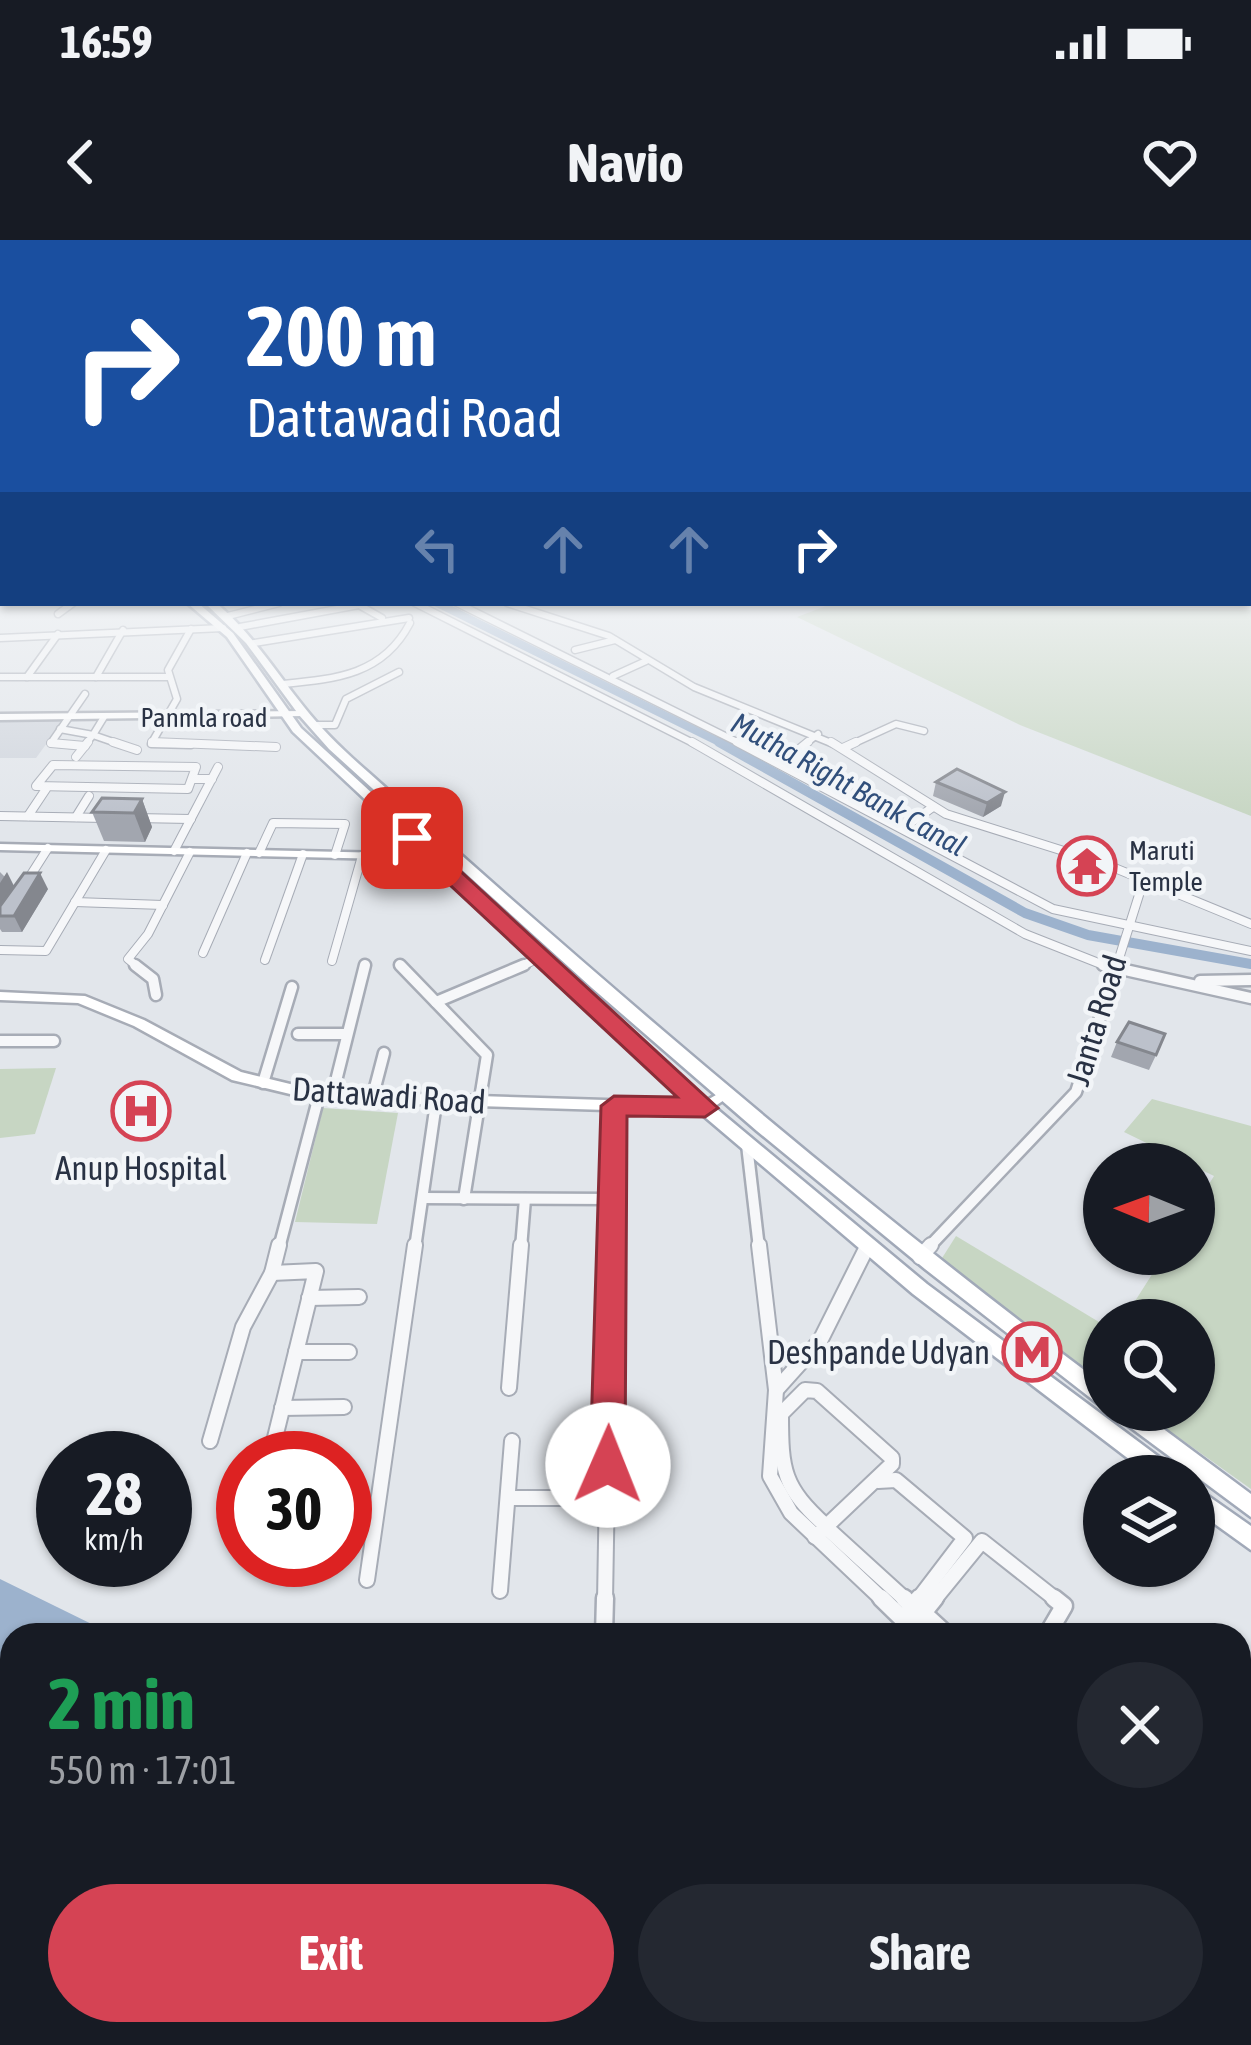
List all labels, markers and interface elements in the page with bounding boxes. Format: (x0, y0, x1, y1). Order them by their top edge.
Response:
text: 16:59 (60, 16, 153, 68)
icon: back (48, 129, 114, 195)
icon: heart (1137, 129, 1203, 195)
text: Navio (567, 132, 684, 193)
icon: right (48, 288, 204, 444)
text: 200 m (246, 288, 436, 384)
text: Dattawadi Road (246, 387, 563, 448)
icon: left (404, 516, 470, 582)
icon: ahead (530, 516, 596, 582)
icon: ahead (656, 516, 722, 582)
icon: right (782, 516, 848, 582)
street label: Panmla road (140, 702, 268, 733)
water label: Mutha Right Bank Canal (726, 705, 972, 863)
pin (361, 787, 463, 889)
icon: arrive (379, 805, 445, 871)
temple icon: Maruti Temple (1056, 835, 1118, 897)
place label: Maruti Temple (1129, 835, 1203, 897)
street label: Janta Road (1058, 950, 1134, 1090)
street label: Dattawadi Road (291, 1069, 487, 1121)
hospital icon: Anup Hospital (110, 1080, 172, 1142)
north arrow (1083, 1143, 1215, 1275)
map controls (1083, 1143, 1215, 1587)
place label: Anup Hospital (55, 1149, 227, 1187)
button: search (1083, 1299, 1215, 1431)
metro station icon: Deshpande Udyan (1001, 1321, 1063, 1383)
place label: Deshpande Udyan (767, 1333, 990, 1371)
position arrow (545, 1402, 671, 1528)
speed limit sign: 30 (216, 1431, 372, 1587)
button: layers (1083, 1455, 1215, 1587)
text: 28 (86, 1459, 142, 1528)
text: km/h (84, 1522, 144, 1556)
text: 2 min (48, 1662, 195, 1744)
button: close (1077, 1662, 1203, 1788)
text: 550 m · 17:01 (48, 1748, 237, 1792)
button: Exit (48, 1884, 614, 2022)
button: Share (638, 1884, 1203, 2022)

